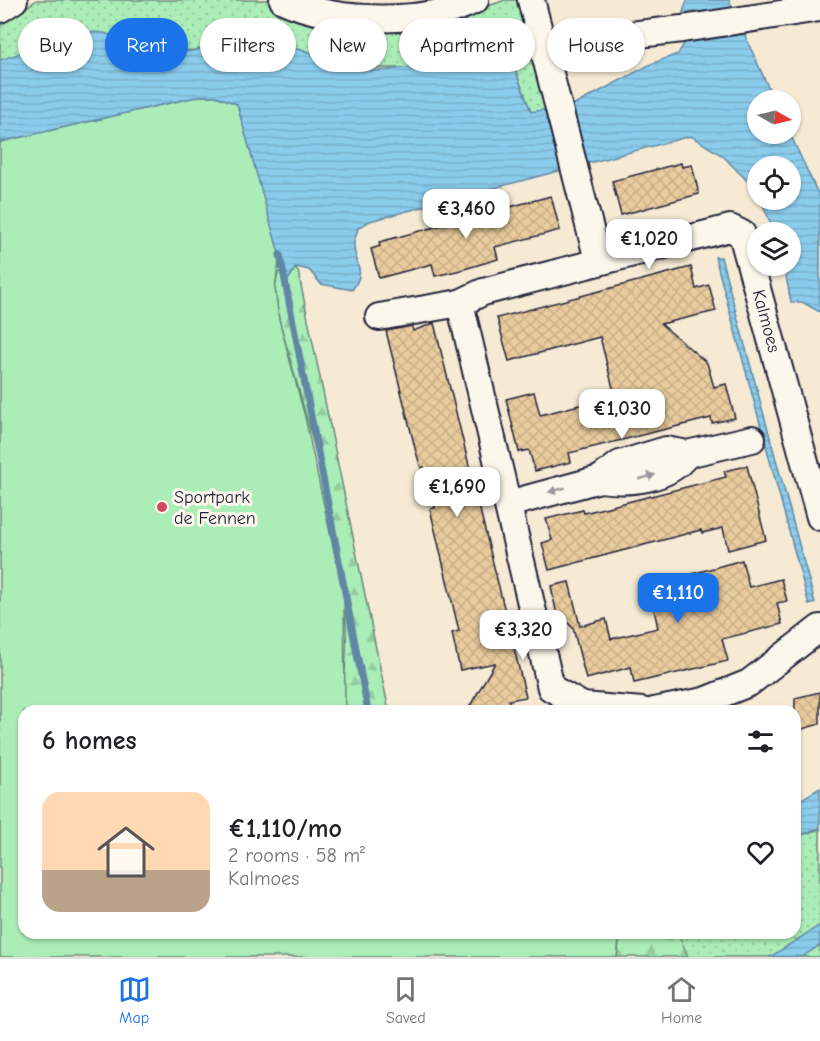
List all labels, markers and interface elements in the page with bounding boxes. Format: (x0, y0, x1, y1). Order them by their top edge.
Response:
chip: Buy (18, 18, 93, 72)
chip: Rent (105, 18, 188, 72)
chip: Filters (200, 18, 296, 72)
chip: New (308, 18, 387, 72)
chip: Apartment (399, 18, 535, 72)
chip: House (547, 18, 645, 72)
north arrow (747, 90, 801, 144)
map controls (747, 90, 801, 276)
button: locate (747, 156, 801, 210)
pin: €3,460 (417, 189, 515, 240)
text: €3,460 (437, 197, 495, 220)
pin: €1,020 (600, 219, 698, 270)
button: layers (747, 222, 801, 276)
text: €1,020 (620, 227, 678, 250)
street label: Kalmoes (748, 287, 784, 355)
pin: €1,030 (573, 389, 671, 440)
text: €1,030 (593, 397, 651, 420)
pin: €1,690 (408, 467, 506, 518)
one-way arrow (638, 472, 656, 481)
text: €1,690 (428, 475, 486, 498)
one-way arrow (548, 486, 566, 496)
place label: Sportpark de Fennen (174, 487, 256, 529)
marker: Sportpark de Fennen (155, 500, 169, 514)
pin: €1,110 (629, 573, 727, 624)
text: €1,110 (652, 581, 704, 604)
pin: €3,320 (474, 610, 572, 661)
text: €3,320 (494, 618, 552, 641)
icon: filters (744, 725, 777, 758)
text: 6 homes (42, 726, 137, 756)
text: €1,110/mo (228, 814, 342, 844)
icon: home (90, 816, 162, 888)
icon: heart (744, 836, 777, 869)
text: 2 rooms · 58 m² (228, 844, 365, 867)
text: Kalmoes (228, 867, 299, 890)
tab: Map (118, 973, 151, 1027)
tab: Saved (386, 973, 426, 1027)
tab: Home (661, 973, 702, 1027)

